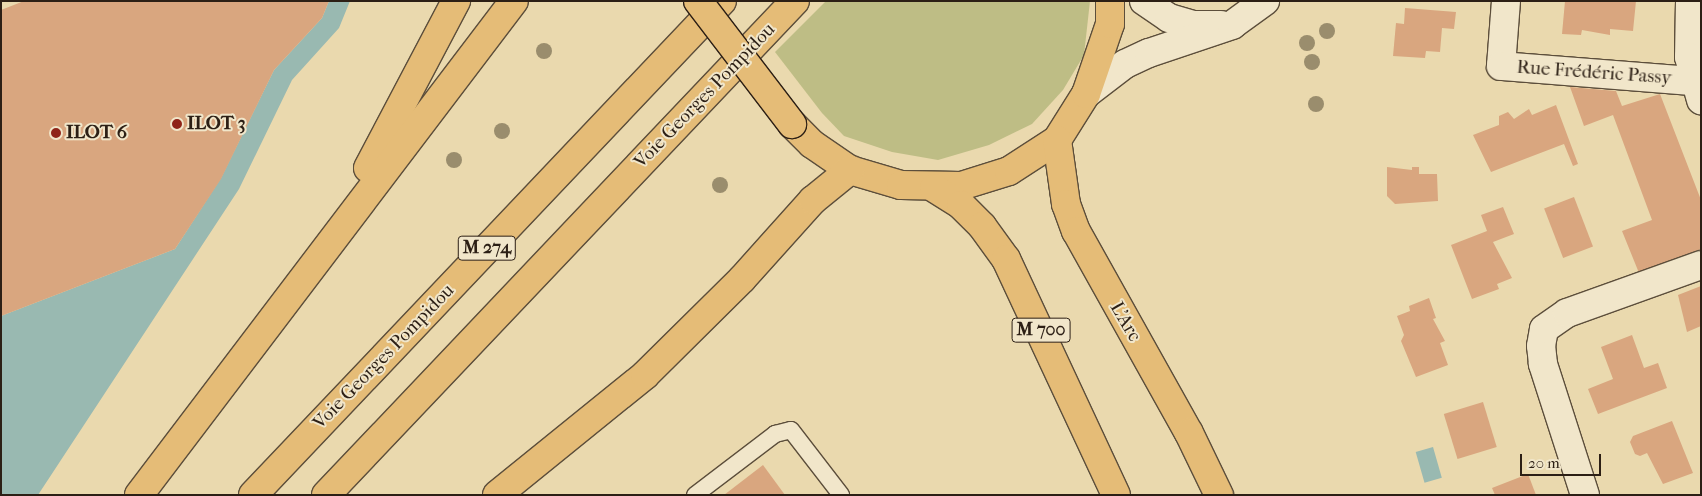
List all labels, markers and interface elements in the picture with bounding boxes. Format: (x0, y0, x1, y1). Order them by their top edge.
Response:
street label: Voie Georges Pompidou (630, 19, 780, 173)
street label: Rue Frédéric Passy (1516, 56, 1672, 90)
place label: ILOT 3 (187, 113, 246, 135)
marker: ILOT 3 (171, 118, 183, 130)
place label: ILOT 6 (66, 122, 127, 144)
marker: ILOT 6 (50, 127, 62, 139)
road number: M 274 (457, 232, 517, 264)
street label: Voie Georges Pompidou (309, 280, 459, 434)
street label: L'Arc (1105, 298, 1145, 346)
road number: M 700 (1011, 314, 1071, 346)
scale bar (1522, 444, 1603, 476)
text: 20 m (1528, 454, 1560, 472)

